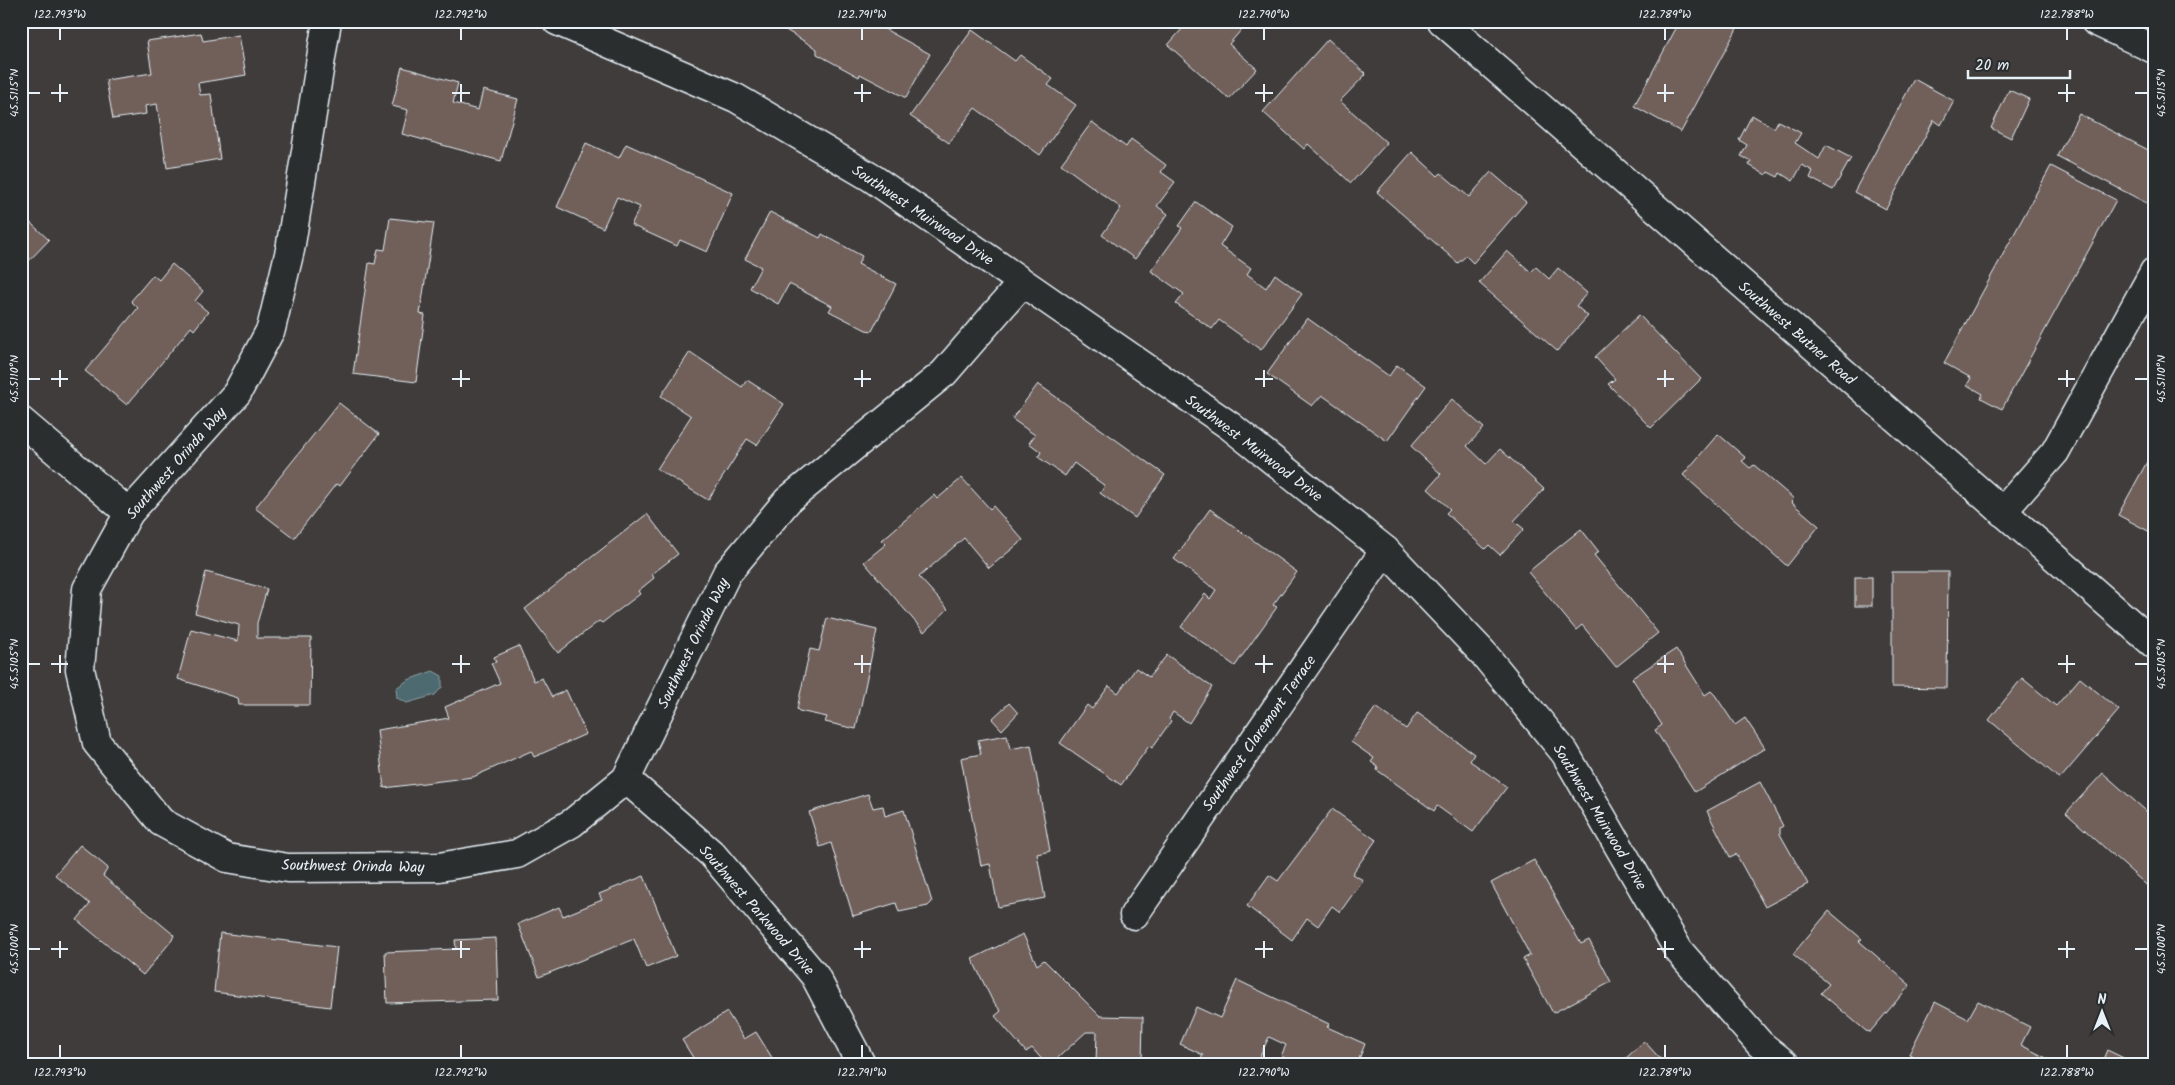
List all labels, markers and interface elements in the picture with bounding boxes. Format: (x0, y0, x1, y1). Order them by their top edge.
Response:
text: 122.793°W (34, 5, 86, 24)
text: 122.792°W (435, 5, 487, 24)
text: 122.791°W (837, 5, 887, 24)
text: 122.790°W (1238, 5, 1290, 24)
text: 122.789°W (1639, 5, 1691, 24)
text: 122.788°W (2040, 5, 2094, 24)
scale bar (1968, 48, 2070, 80)
text: 20 m (1975, 54, 2009, 78)
text: 45.5115°N (5, 69, 24, 117)
text: 45.5115°N (2152, 69, 2171, 117)
street label: Southwest Muirwood Drive (847, 159, 999, 273)
street label: Southwest Butner Road (1732, 276, 1861, 392)
text: 45.5110°N (5, 355, 24, 403)
text: 45.5110°N (2152, 355, 2171, 403)
street label: Southwest Muirwood Drive (1180, 389, 1327, 509)
street label: Southwest Orinda Way (121, 401, 233, 525)
street label: Southwest Orinda Way (652, 573, 736, 713)
text: 45.5105°N (5, 639, 24, 689)
text: 45.5105°N (2152, 639, 2171, 689)
street label: Southwest Claremont Terrace (1197, 650, 1323, 817)
street label: Southwest Muirwood Drive (1546, 740, 1653, 895)
street label: Southwest Parkwood Drive (693, 840, 820, 982)
street label: Southwest Orinda Way (281, 854, 426, 880)
text: 45.5100°N (5, 924, 24, 974)
text: 45.5100°N (2152, 924, 2171, 974)
north arrow (2078, 988, 2128, 1038)
text: N (2098, 989, 2107, 1011)
text: 122.793°W (34, 1063, 86, 1082)
text: 122.792°W (435, 1063, 487, 1082)
text: 122.791°W (837, 1063, 887, 1082)
text: 122.790°W (1238, 1063, 1290, 1082)
text: 122.789°W (1639, 1063, 1691, 1082)
text: 122.788°W (2040, 1063, 2094, 1082)

